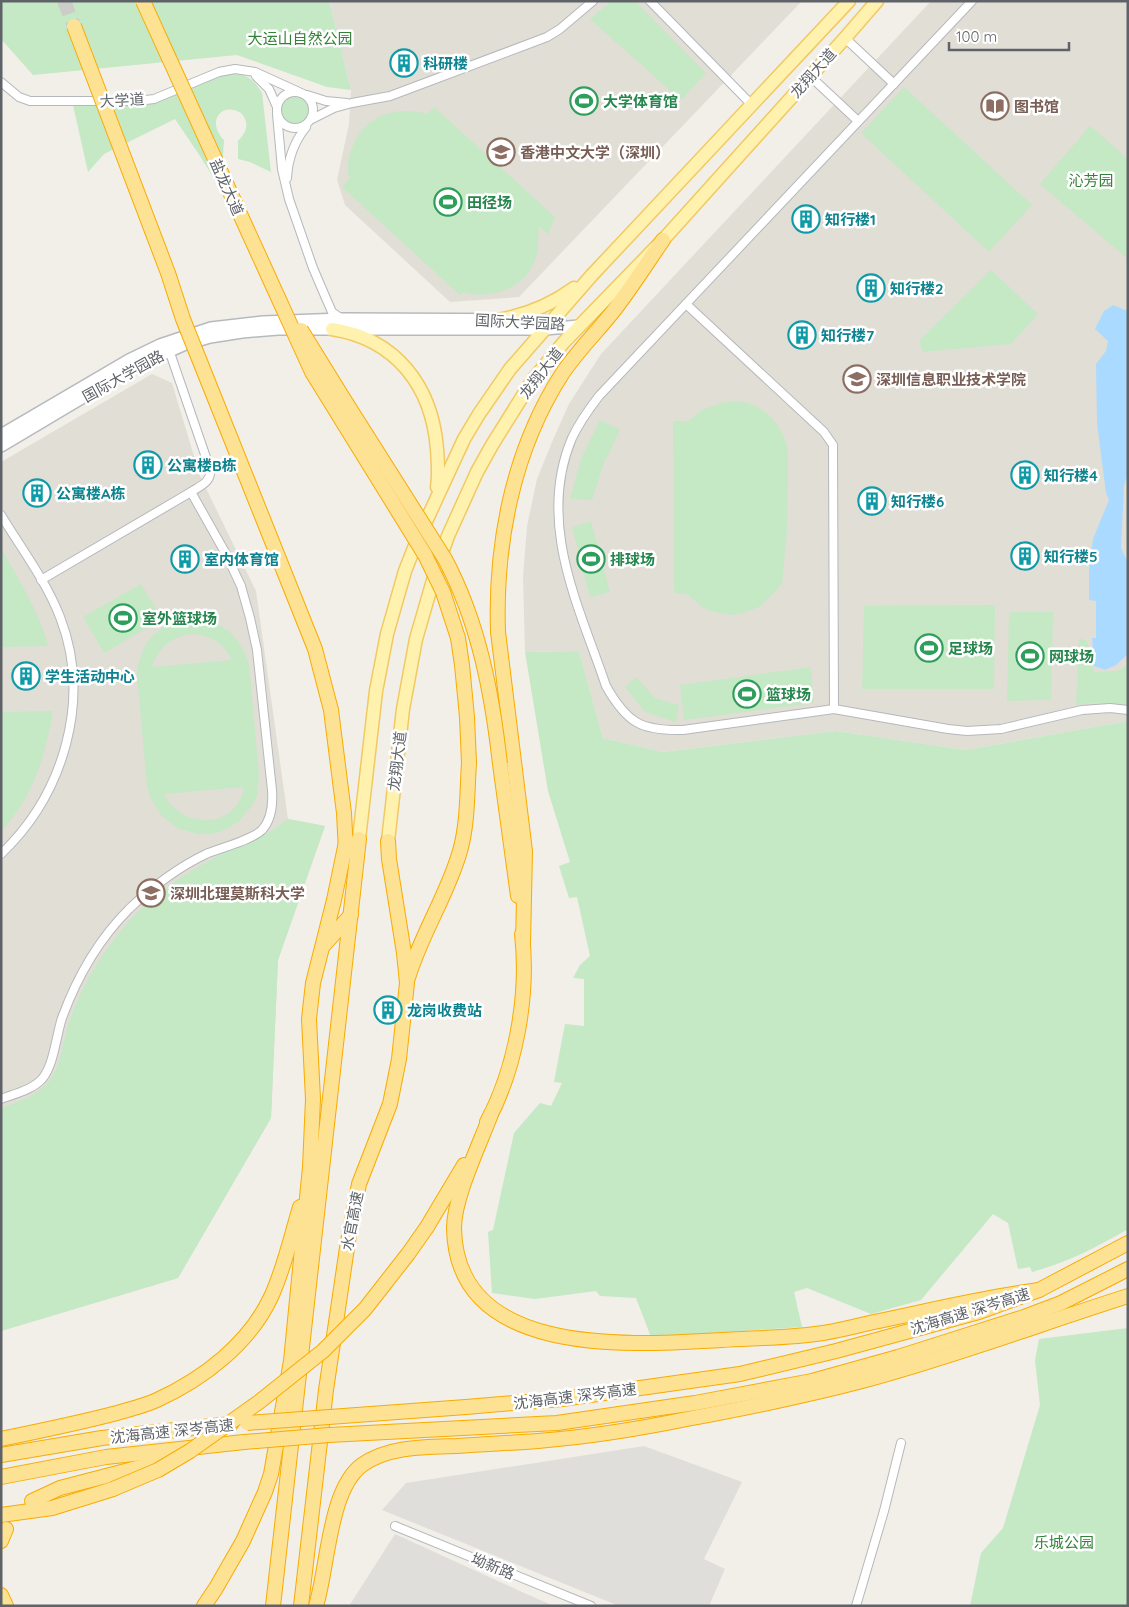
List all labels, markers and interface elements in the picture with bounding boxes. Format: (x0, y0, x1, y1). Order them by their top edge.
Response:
scale bar (949, 20, 1069, 52)
text: 100 m (956, 27, 997, 46)
park label: 大运山自然公园 (247, 29, 353, 48)
street label: 龙翔大道 (786, 44, 840, 102)
building icon: 科研楼 (389, 48, 419, 78)
place label: 科研楼 (423, 54, 468, 73)
sports icon: 大学体育馆 (569, 86, 599, 116)
street label: 大学道 (99, 89, 145, 111)
library icon: 图书馆 (980, 91, 1010, 121)
place label: 大学体育馆 (603, 92, 678, 111)
place label: 图书馆 (1014, 97, 1059, 116)
school or university icon: 香港中文大学（深圳） (486, 137, 516, 167)
place label: 香港中文大学（深圳） (520, 143, 670, 162)
street label: 盐龙大道 (206, 156, 248, 218)
park label: 沁芳园 (1068, 171, 1114, 190)
sports icon: 田径场 (433, 187, 463, 217)
place label: 田径场 (467, 193, 512, 212)
building icon: 知行楼1 (791, 204, 821, 234)
place label: 知行楼1 (825, 210, 876, 229)
building icon: 知行楼2 (856, 273, 886, 303)
place label: 知行楼2 (890, 279, 944, 298)
street label: 国际大学园路 (475, 310, 565, 334)
building icon: 知行楼7 (787, 320, 817, 350)
place label: 知行楼7 (821, 326, 874, 345)
street label: 龙翔大道 (515, 344, 567, 402)
street label: 国际大学园路 (79, 346, 167, 406)
school or university icon: 深圳信息职业技术学院 (842, 364, 872, 394)
place label: 深圳信息职业技术学院 (876, 370, 1026, 389)
building icon: 公寓楼B栋 (133, 450, 163, 480)
place label: 公寓楼B栋 (167, 456, 237, 475)
building icon: 知行楼4 (1010, 460, 1040, 490)
place label: 知行楼4 (1044, 466, 1098, 485)
building icon: 公寓楼A栋 (22, 478, 52, 508)
place label: 公寓楼A栋 (56, 484, 126, 503)
building icon: 知行楼6 (857, 486, 887, 516)
place label: 知行楼6 (891, 492, 944, 511)
building icon: 知行楼5 (1010, 541, 1040, 571)
building icon: 室内体育馆 (170, 544, 200, 574)
sports icon: 排球场 (576, 544, 606, 574)
place label: 知行楼5 (1044, 547, 1098, 566)
place label: 室内体育馆 (204, 550, 279, 569)
place label: 排球场 (610, 550, 655, 569)
sports icon: 室外篮球场 (108, 603, 138, 633)
place label: 室外篮球场 (142, 609, 217, 628)
sports icon: 足球场 (914, 633, 944, 663)
place label: 足球场 (948, 639, 993, 658)
sports icon: 网球场 (1015, 641, 1045, 671)
place label: 网球场 (1049, 647, 1094, 666)
building icon: 学生活动中心 (11, 661, 41, 691)
place label: 学生活动中心 (45, 667, 135, 686)
sports icon: 篮球场 (732, 679, 762, 709)
place label: 篮球场 (766, 685, 811, 704)
street label: 龙翔大道 (384, 730, 410, 792)
school or university icon: 深圳北理莫斯科大学 (136, 878, 166, 908)
place label: 深圳北理莫斯科大学 (170, 884, 305, 903)
building icon: 龙岗收费站 (373, 995, 403, 1025)
place label: 龙岗收费站 (407, 1001, 482, 1020)
street label: 水官高速 (337, 1190, 367, 1252)
street label: 沈海高速 深岑高速 (908, 1284, 1032, 1338)
street label: 沈海高速 深岑高速 (512, 1379, 638, 1413)
street label: 沈海高速 深岑高速 (109, 1415, 235, 1447)
park label: 乐城公园 (1034, 1533, 1094, 1552)
street label: 坳新路 (469, 1549, 517, 1583)

